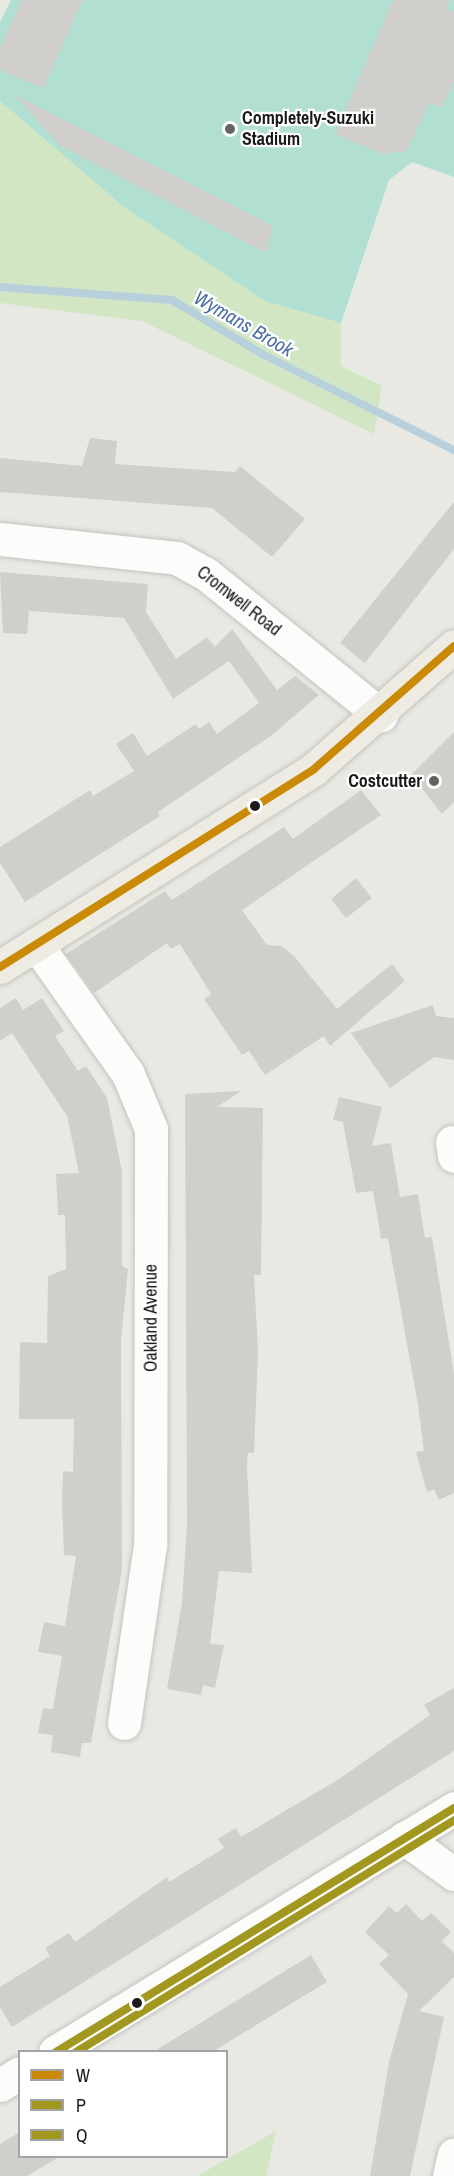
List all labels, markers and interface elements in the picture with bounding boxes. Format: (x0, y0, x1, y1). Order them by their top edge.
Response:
place label: Completely-Suzuki Stadium (242, 108, 374, 150)
marker: Completely-Suzuki Stadium (223, 122, 237, 136)
water label: Wymans Brook (190, 285, 298, 361)
street label: Cromwell Road (193, 561, 285, 641)
place label: Costcutter (348, 770, 422, 792)
marker: Costcutter (427, 774, 441, 788)
unlabelled marker (249, 800, 261, 812)
street label: Oakland Avenue (140, 1264, 162, 1372)
unlabelled marker (131, 1997, 143, 2009)
legend (18, 2050, 228, 2158)
text: W (76, 2063, 90, 2088)
text: P (76, 2093, 86, 2118)
text: Q (76, 2123, 87, 2148)

